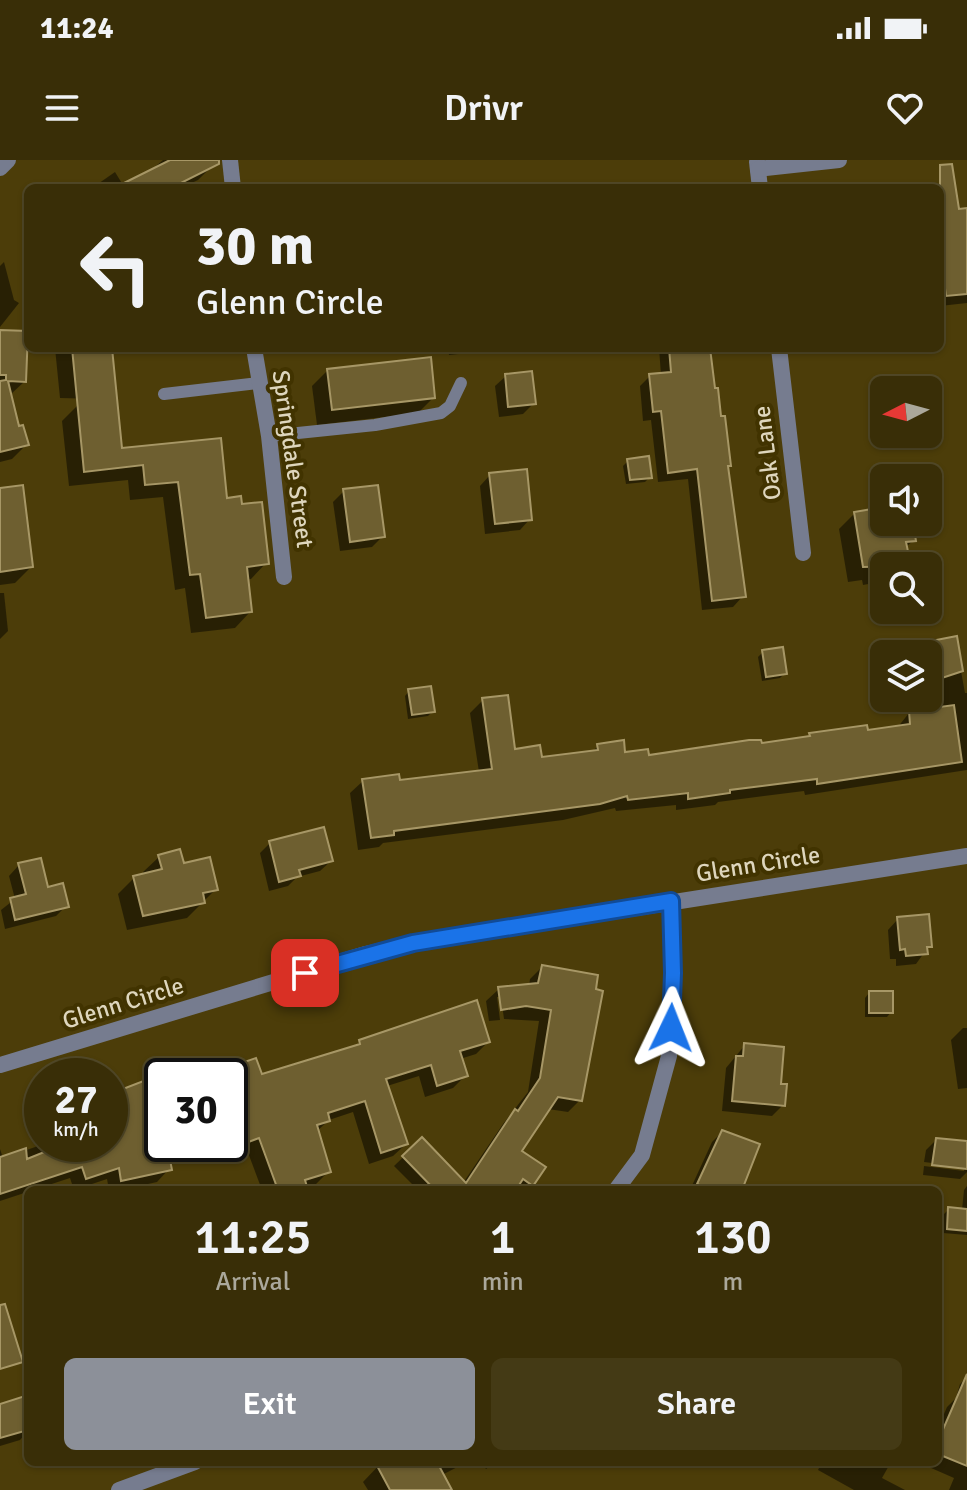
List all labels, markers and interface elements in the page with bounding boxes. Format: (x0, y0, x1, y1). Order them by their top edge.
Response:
text: 11:24 (40, 10, 114, 47)
icon: menu (40, 86, 84, 130)
text: Drivr (444, 86, 523, 131)
icon: heart (883, 86, 927, 130)
text: 30 m (196, 211, 314, 280)
icon: left (64, 216, 168, 320)
text: Glenn Circle (196, 280, 384, 325)
street label: Springdale Street (266, 368, 320, 550)
north arrow (870, 376, 942, 448)
map controls (870, 376, 942, 712)
street label: Oak Lane (746, 404, 788, 502)
button: sound (870, 464, 942, 536)
button: search (870, 552, 942, 624)
button: layers (870, 640, 942, 712)
street label: Glenn Circle (694, 839, 822, 889)
pin (271, 939, 339, 1007)
icon: arrive (283, 951, 327, 995)
street label: Glenn Circle (59, 970, 187, 1036)
position arrow (629, 986, 713, 1070)
speed limit sign: 30 (144, 1058, 248, 1162)
text: 27 (54, 1075, 98, 1125)
text: km/h (53, 1117, 99, 1142)
text: 11:25 (194, 1208, 311, 1267)
text: 1 (490, 1208, 516, 1267)
text: 130 (694, 1208, 772, 1267)
text: Arrival (215, 1266, 290, 1298)
text: min (482, 1266, 524, 1298)
text: m (722, 1266, 743, 1298)
button: Exit (64, 1358, 475, 1450)
button: Share (491, 1358, 902, 1450)

